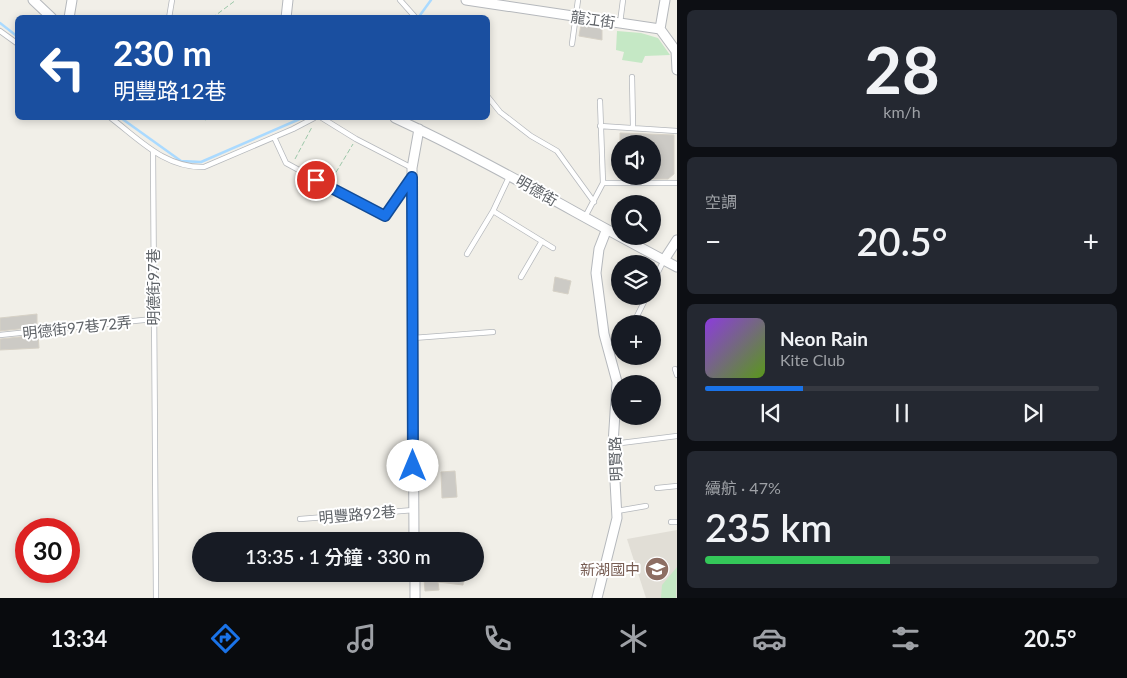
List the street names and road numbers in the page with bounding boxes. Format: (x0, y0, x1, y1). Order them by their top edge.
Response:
street label: 龍江街 (569, 7, 617, 31)
street label: 明德街 (513, 171, 561, 209)
street label: 明德街97巷 (144, 248, 162, 326)
street label: 明德街97巷72弄 (21, 312, 133, 342)
street label: 明賢路 (605, 436, 625, 482)
street label: 明豐路92巷 (318, 502, 396, 526)

